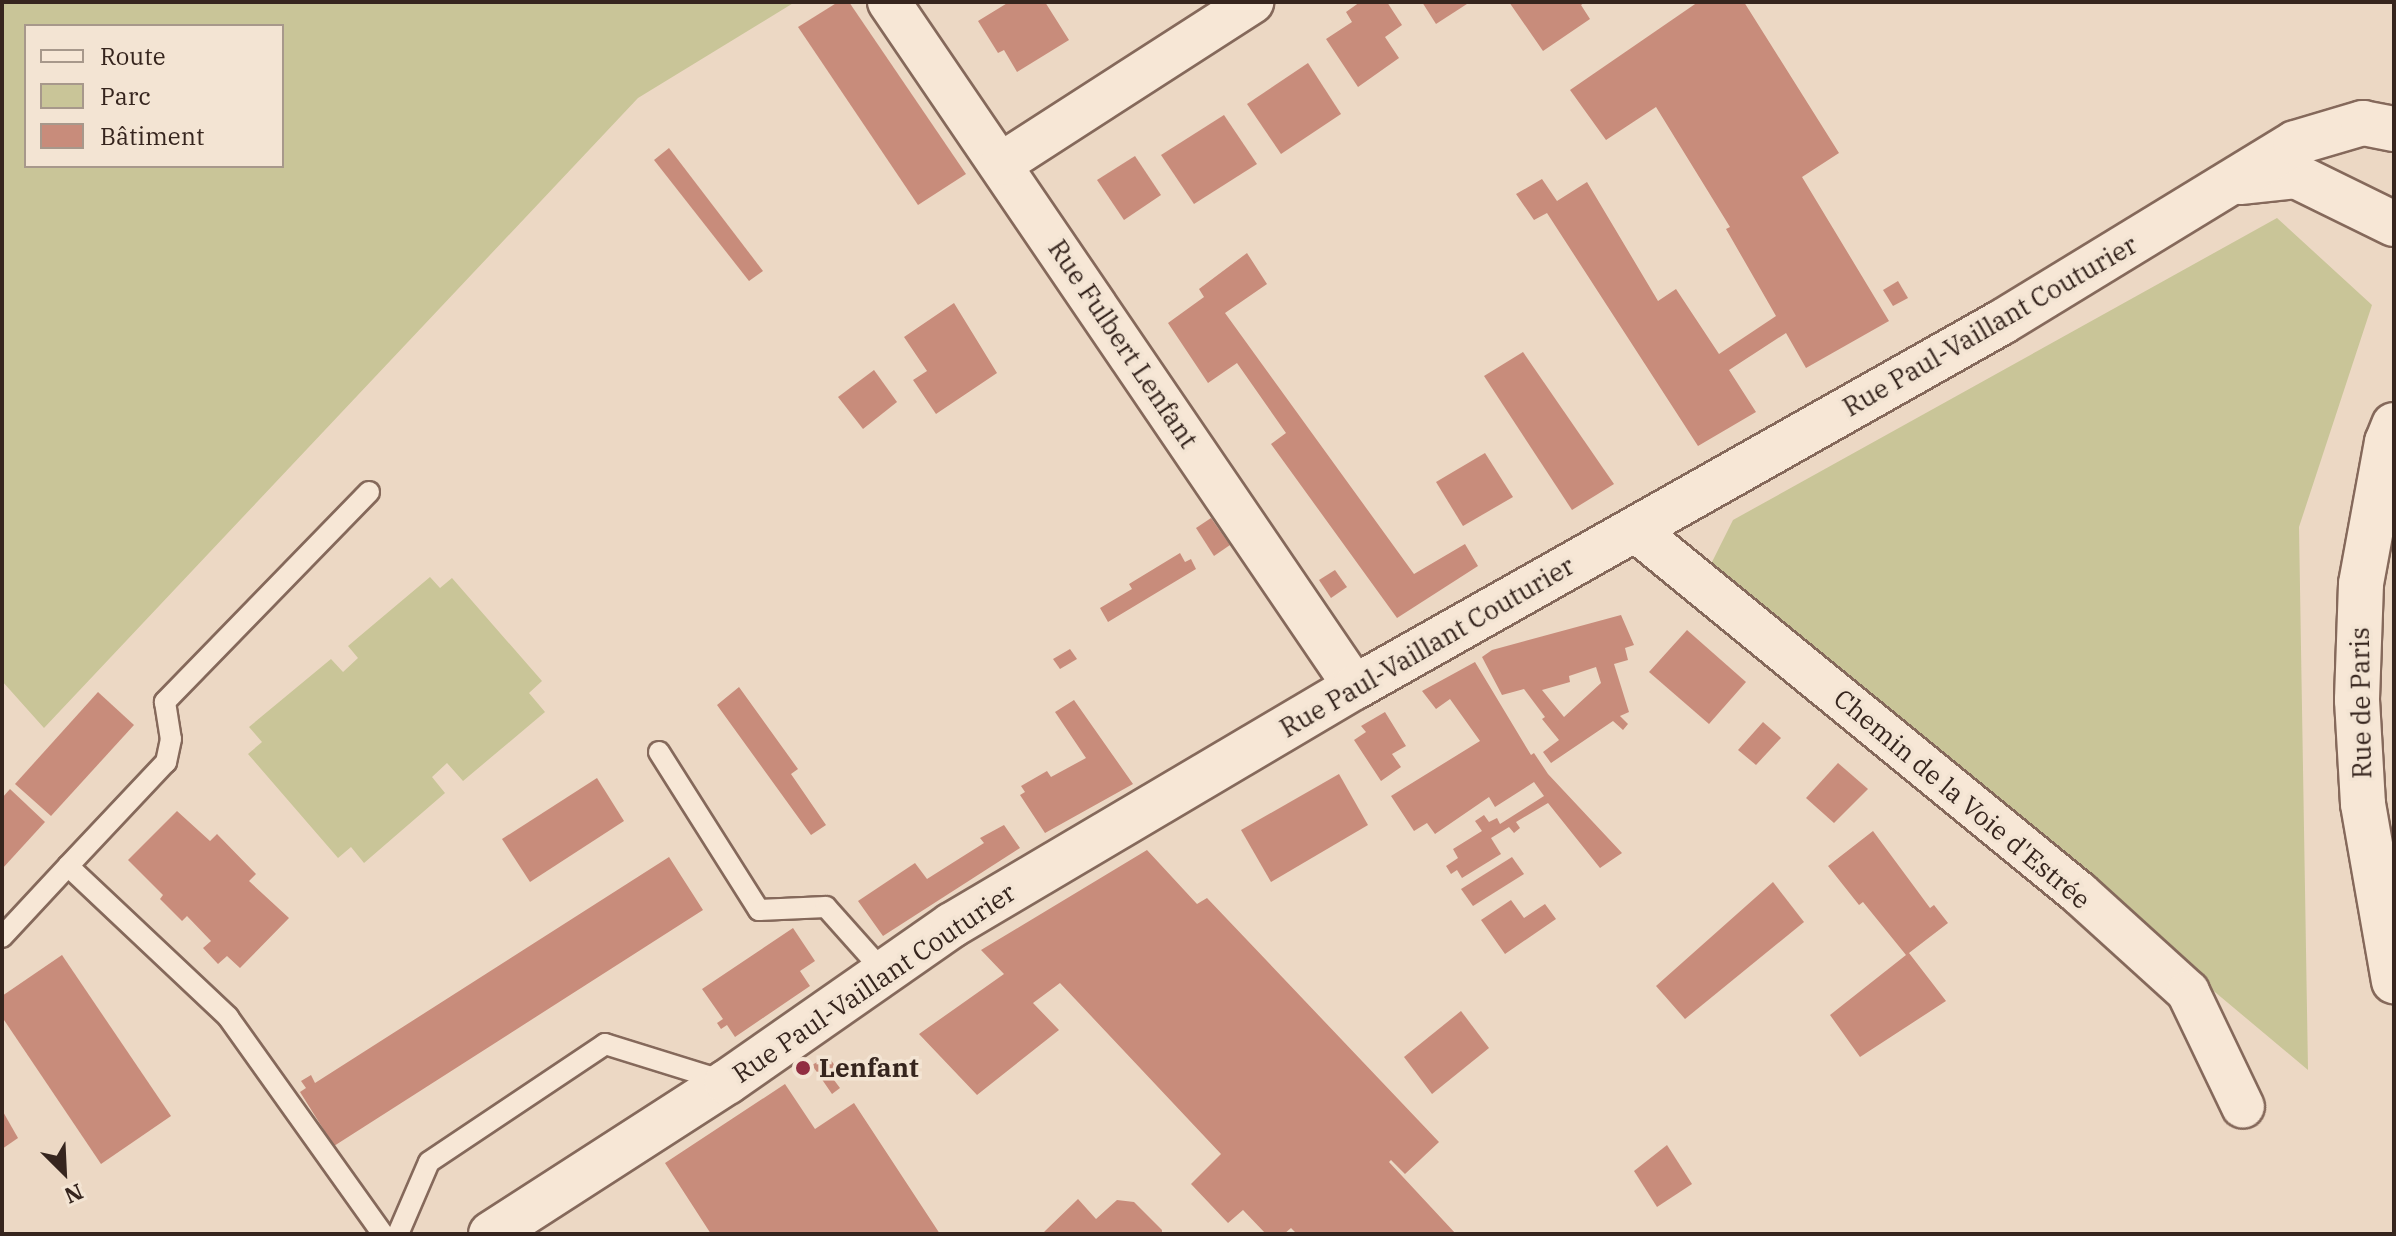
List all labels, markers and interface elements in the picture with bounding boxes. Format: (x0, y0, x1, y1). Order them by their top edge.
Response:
legend (24, 24, 284, 168)
text: Route (100, 40, 166, 72)
text: Parc (100, 80, 151, 112)
text: Bâtiment (100, 120, 205, 152)
street label: Rue Paul-Vaillant Couturier (1837, 229, 2143, 423)
street label: Rue Fulbert Lenfant (1042, 234, 1204, 454)
street label: Rue Paul-Vaillant Couturier (1274, 550, 1580, 744)
street label: Rue de Paris (2344, 627, 2378, 779)
street label: Chemin de la Voie d'Estrée (1828, 683, 2096, 915)
street label: Rue Paul-Vaillant Couturier (727, 877, 1021, 1089)
place label: Lenfant (819, 1052, 919, 1084)
marker: Lenfant (794, 1059, 812, 1077)
north arrow (24, 1132, 104, 1212)
text: N (60, 1178, 88, 1211)

